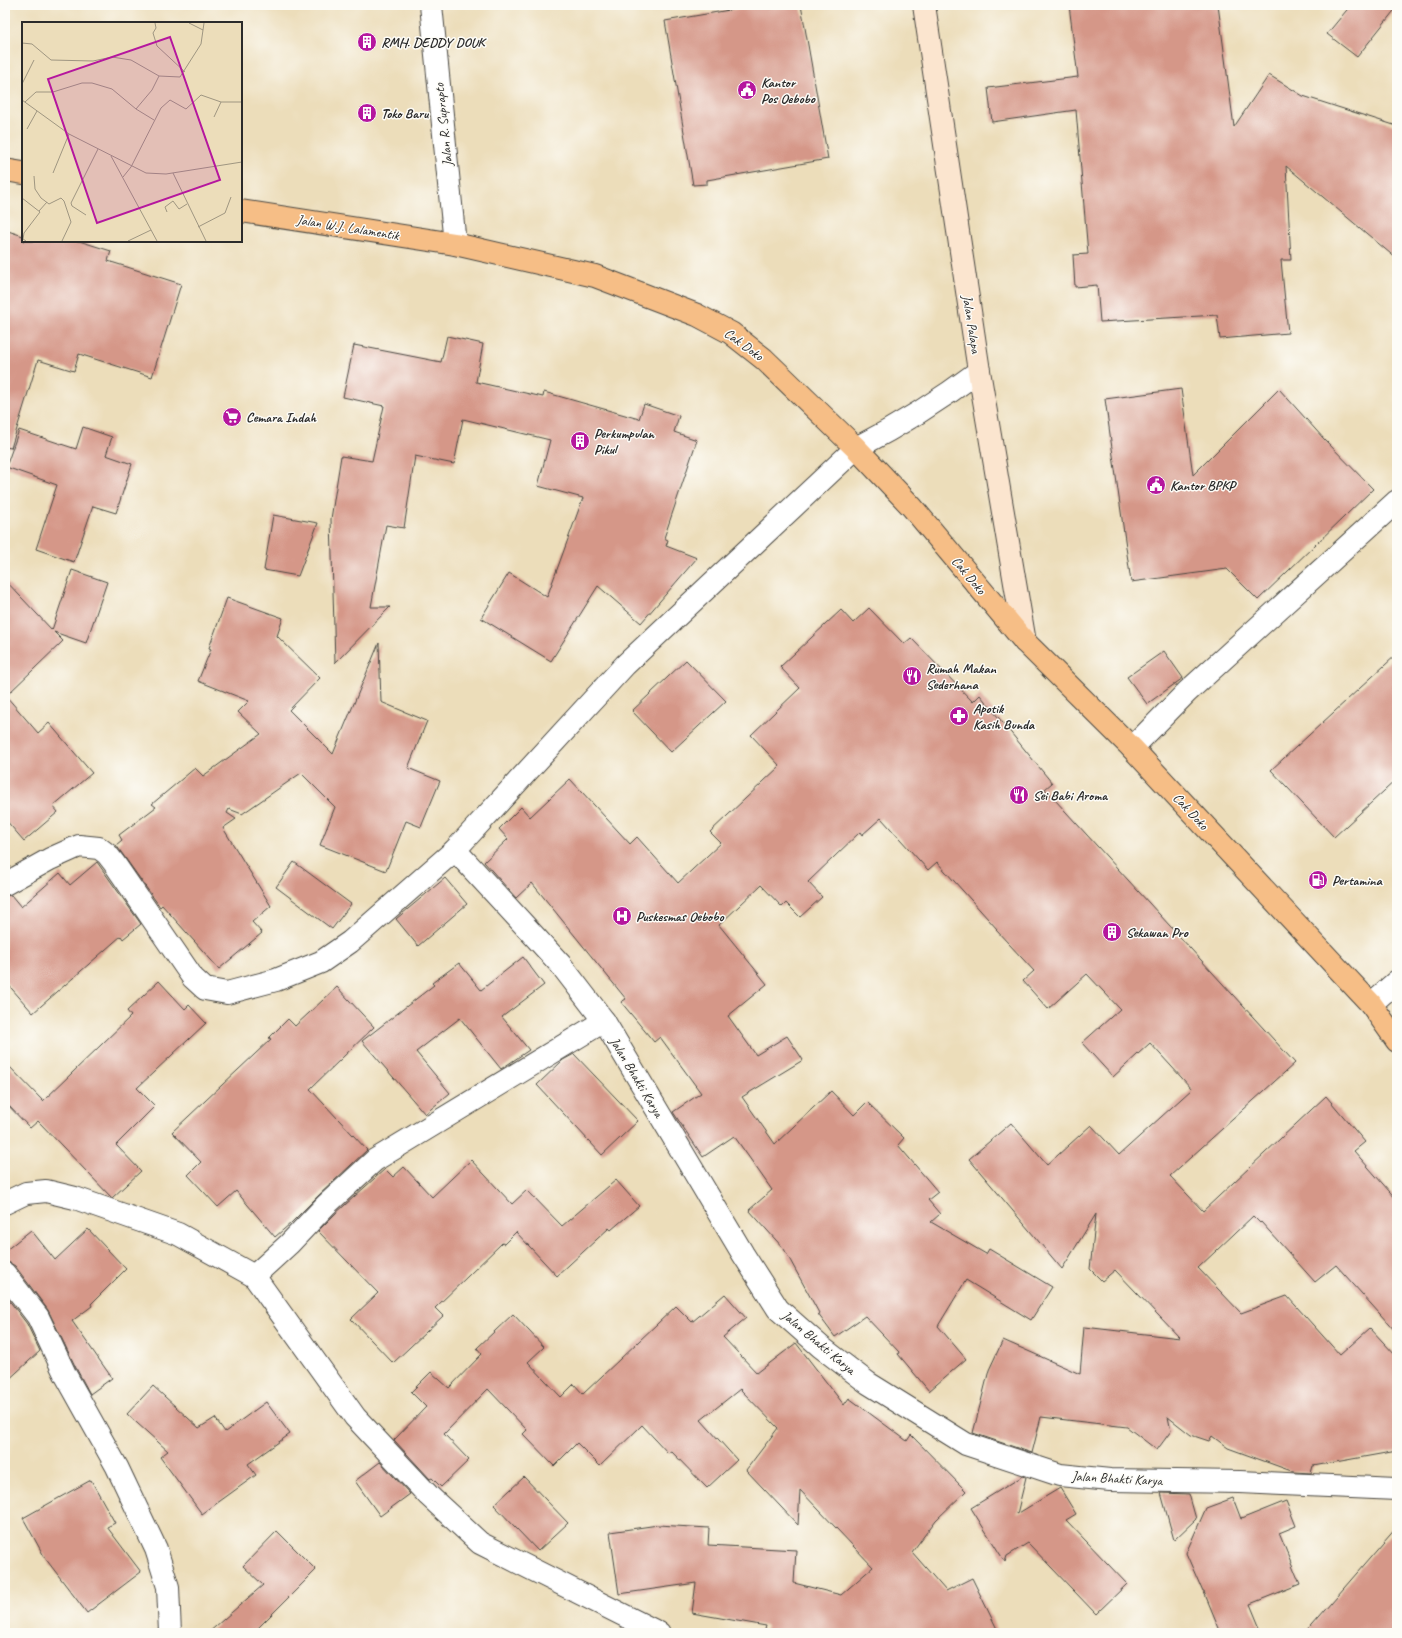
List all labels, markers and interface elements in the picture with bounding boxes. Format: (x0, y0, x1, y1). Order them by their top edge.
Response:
inset map (22, 22, 242, 242)
building icon: RMH. DEDDY DOUK (356, 31, 378, 53)
place label: RMH. DEDDY DOUK (381, 34, 487, 51)
place label: Kantor Pos Oebobo (761, 74, 816, 107)
public building icon: Kantor Pos Oebobo (736, 79, 758, 101)
street label: Jalan R. Suprapto (431, 81, 456, 168)
building icon: Toko Baru (356, 102, 378, 124)
place label: Toko Baru (381, 105, 430, 122)
street label: Jalan W.J. Lalamentik (295, 211, 401, 244)
street label: Jalan Palapa (958, 293, 985, 356)
street label: Cak Doko (721, 325, 767, 365)
supermarket icon: Cemara Indah (221, 406, 243, 428)
place label: Cemara Indah (246, 409, 316, 426)
place label: Perkumpulan Pikul (594, 425, 656, 458)
building icon: Perkumpulan Pikul (569, 430, 591, 452)
public building icon: Kantor BPKP (1145, 474, 1167, 496)
place label: Kantor BPKP (1170, 477, 1237, 494)
street label: Cak Doko (948, 553, 990, 599)
place label: Rumah Makan Sederhana (926, 660, 997, 693)
restaurant icon: Rumah Makan Sederhana (901, 665, 923, 687)
place label: Apotik Kasih Bunda (973, 700, 1036, 733)
pharmacy icon: Apotik Kasih Bunda (948, 705, 970, 727)
restaurant icon: Sei Babi Aroma (1008, 784, 1030, 806)
place label: Sei Babi Aroma (1033, 787, 1108, 804)
street label: Cak Doko (1169, 789, 1213, 834)
fuel station icon: Pertamina (1307, 869, 1329, 891)
place label: Pertamina (1332, 872, 1383, 889)
hospital icon: Puskesmas Oebobo (611, 905, 633, 927)
place label: Puskesmas Oebobo (636, 908, 724, 925)
building icon: Sekawan Pro (1101, 921, 1123, 943)
place label: Sekawan Pro (1126, 924, 1189, 941)
street label: Jalan Bhakti Karya (605, 1033, 668, 1122)
street label: Jalan Bhakti Karya (778, 1306, 860, 1379)
street label: Jalan Bhakti Karya (1070, 1468, 1164, 1489)

